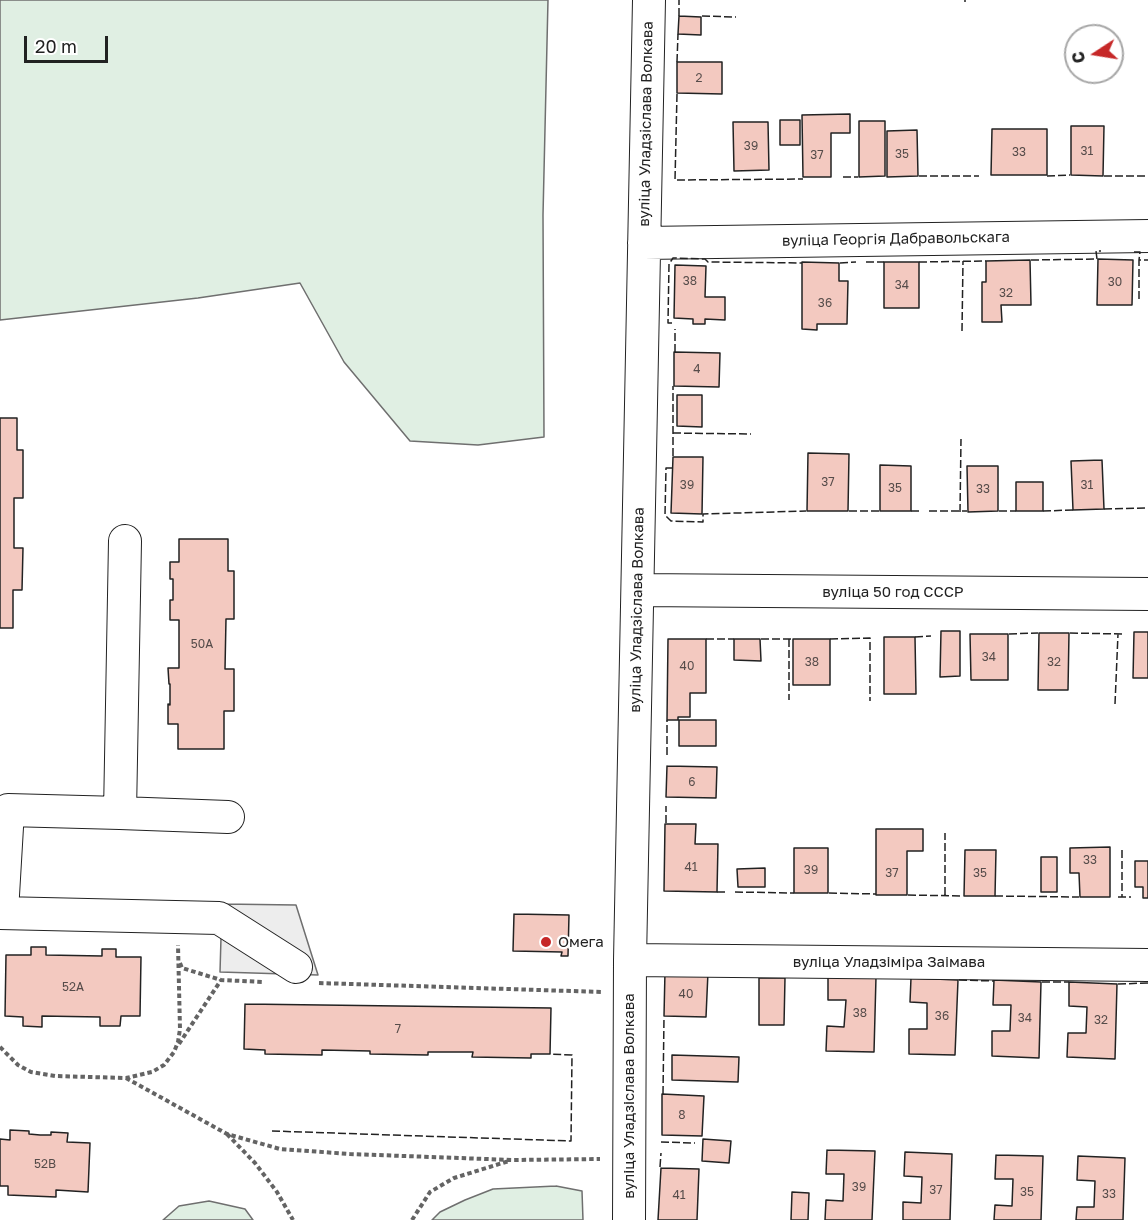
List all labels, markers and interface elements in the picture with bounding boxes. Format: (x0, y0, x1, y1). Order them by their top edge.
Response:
street label: вуліца Уладзіслава Волкава (635, 21, 657, 227)
scale bar (27, 24, 111, 62)
north arrow (1064, 24, 1124, 84)
text: 20 m (35, 35, 77, 57)
text: С (1067, 50, 1089, 65)
house number: 2 (696, 71, 702, 85)
house number: 39 (744, 139, 758, 153)
house number: 31 (1081, 144, 1093, 158)
house number: 33 (1012, 145, 1026, 159)
house number: 35 (895, 147, 909, 161)
house number: 37 (810, 148, 824, 162)
street label: вуліца Георгія Дабравольскага (782, 228, 1010, 250)
house number: 38 (683, 274, 697, 288)
house number: 30 (1108, 275, 1122, 289)
house number: 34 (895, 278, 909, 292)
house number: 32 (999, 286, 1013, 300)
house number: 36 (818, 296, 832, 310)
house number: 4 (693, 362, 701, 376)
house number: 37 (821, 475, 835, 489)
house number: 39 (680, 478, 694, 492)
house number: 31 (1081, 478, 1093, 492)
house number: 35 (888, 481, 902, 495)
house number: 33 (976, 482, 990, 496)
street label: вуліца Уладзіслава Волкава (626, 507, 648, 713)
street label: вуліца 50 год СССР (822, 583, 964, 601)
house number: 50А (191, 637, 213, 651)
house number: 34 (982, 650, 996, 664)
house number: 38 (805, 655, 819, 669)
house number: 32 (1047, 655, 1061, 669)
house number: 40 (680, 659, 694, 673)
house number: 6 (688, 775, 696, 789)
house number: 33 (1083, 853, 1097, 867)
house number: 41 (684, 860, 698, 874)
house number: 39 (804, 863, 818, 877)
house number: 37 (885, 866, 899, 880)
house number: 35 (973, 866, 987, 880)
place label: Омега (558, 933, 604, 951)
marker: Омега (539, 935, 553, 949)
street label: вуліца Уладзіміра Заімава (793, 953, 985, 971)
house number: 52А (62, 980, 84, 994)
house number: 40 (679, 987, 693, 1001)
street label: вуліца Уладзіслава Волкава (620, 993, 638, 1199)
house number: 38 (853, 1006, 867, 1020)
house number: 36 (935, 1009, 949, 1023)
house number: 34 (1018, 1011, 1032, 1025)
house number: 32 (1094, 1013, 1108, 1027)
house number: 7 (395, 1022, 401, 1036)
house number: 8 (678, 1108, 686, 1122)
house number: 52В (34, 1157, 56, 1171)
house number: 39 (852, 1180, 866, 1194)
house number: 37 (929, 1183, 943, 1197)
house number: 35 (1020, 1185, 1034, 1199)
house number: 33 (1102, 1187, 1116, 1201)
house number: 41 (672, 1188, 686, 1202)

